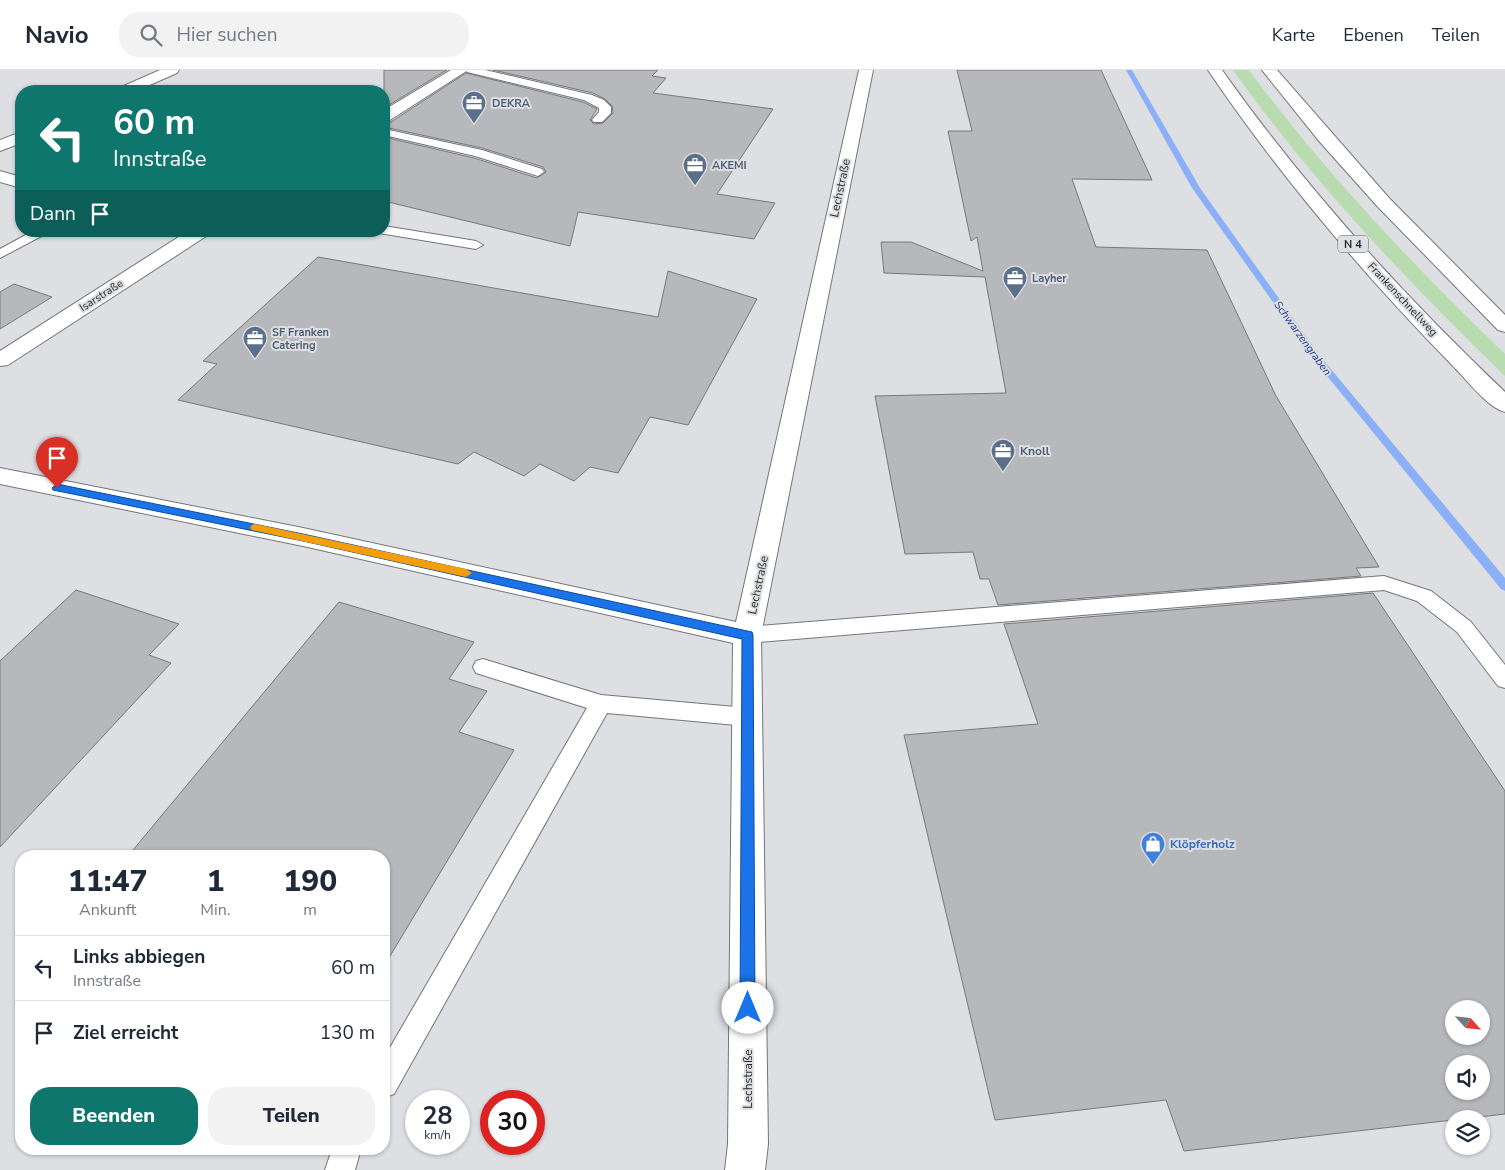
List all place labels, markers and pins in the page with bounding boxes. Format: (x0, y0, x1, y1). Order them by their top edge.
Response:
office icon: DEKRA (461, 90, 487, 124)
place label: DEKRA (492, 96, 531, 111)
office icon: AKEMI (682, 152, 708, 186)
place label: AKEMI (712, 158, 747, 173)
office icon: Layher (1002, 265, 1028, 299)
place label: Layher (1032, 271, 1067, 286)
office icon: SF Franken Catering (242, 325, 268, 359)
place label: SF Franken Catering (272, 325, 329, 353)
pin (36, 437, 78, 488)
office icon: Knoll (990, 438, 1016, 472)
place label: Knoll (1020, 443, 1050, 459)
shop icon: Klöpferholz (1140, 831, 1166, 865)
place label: Klöpferholz (1170, 836, 1235, 852)

